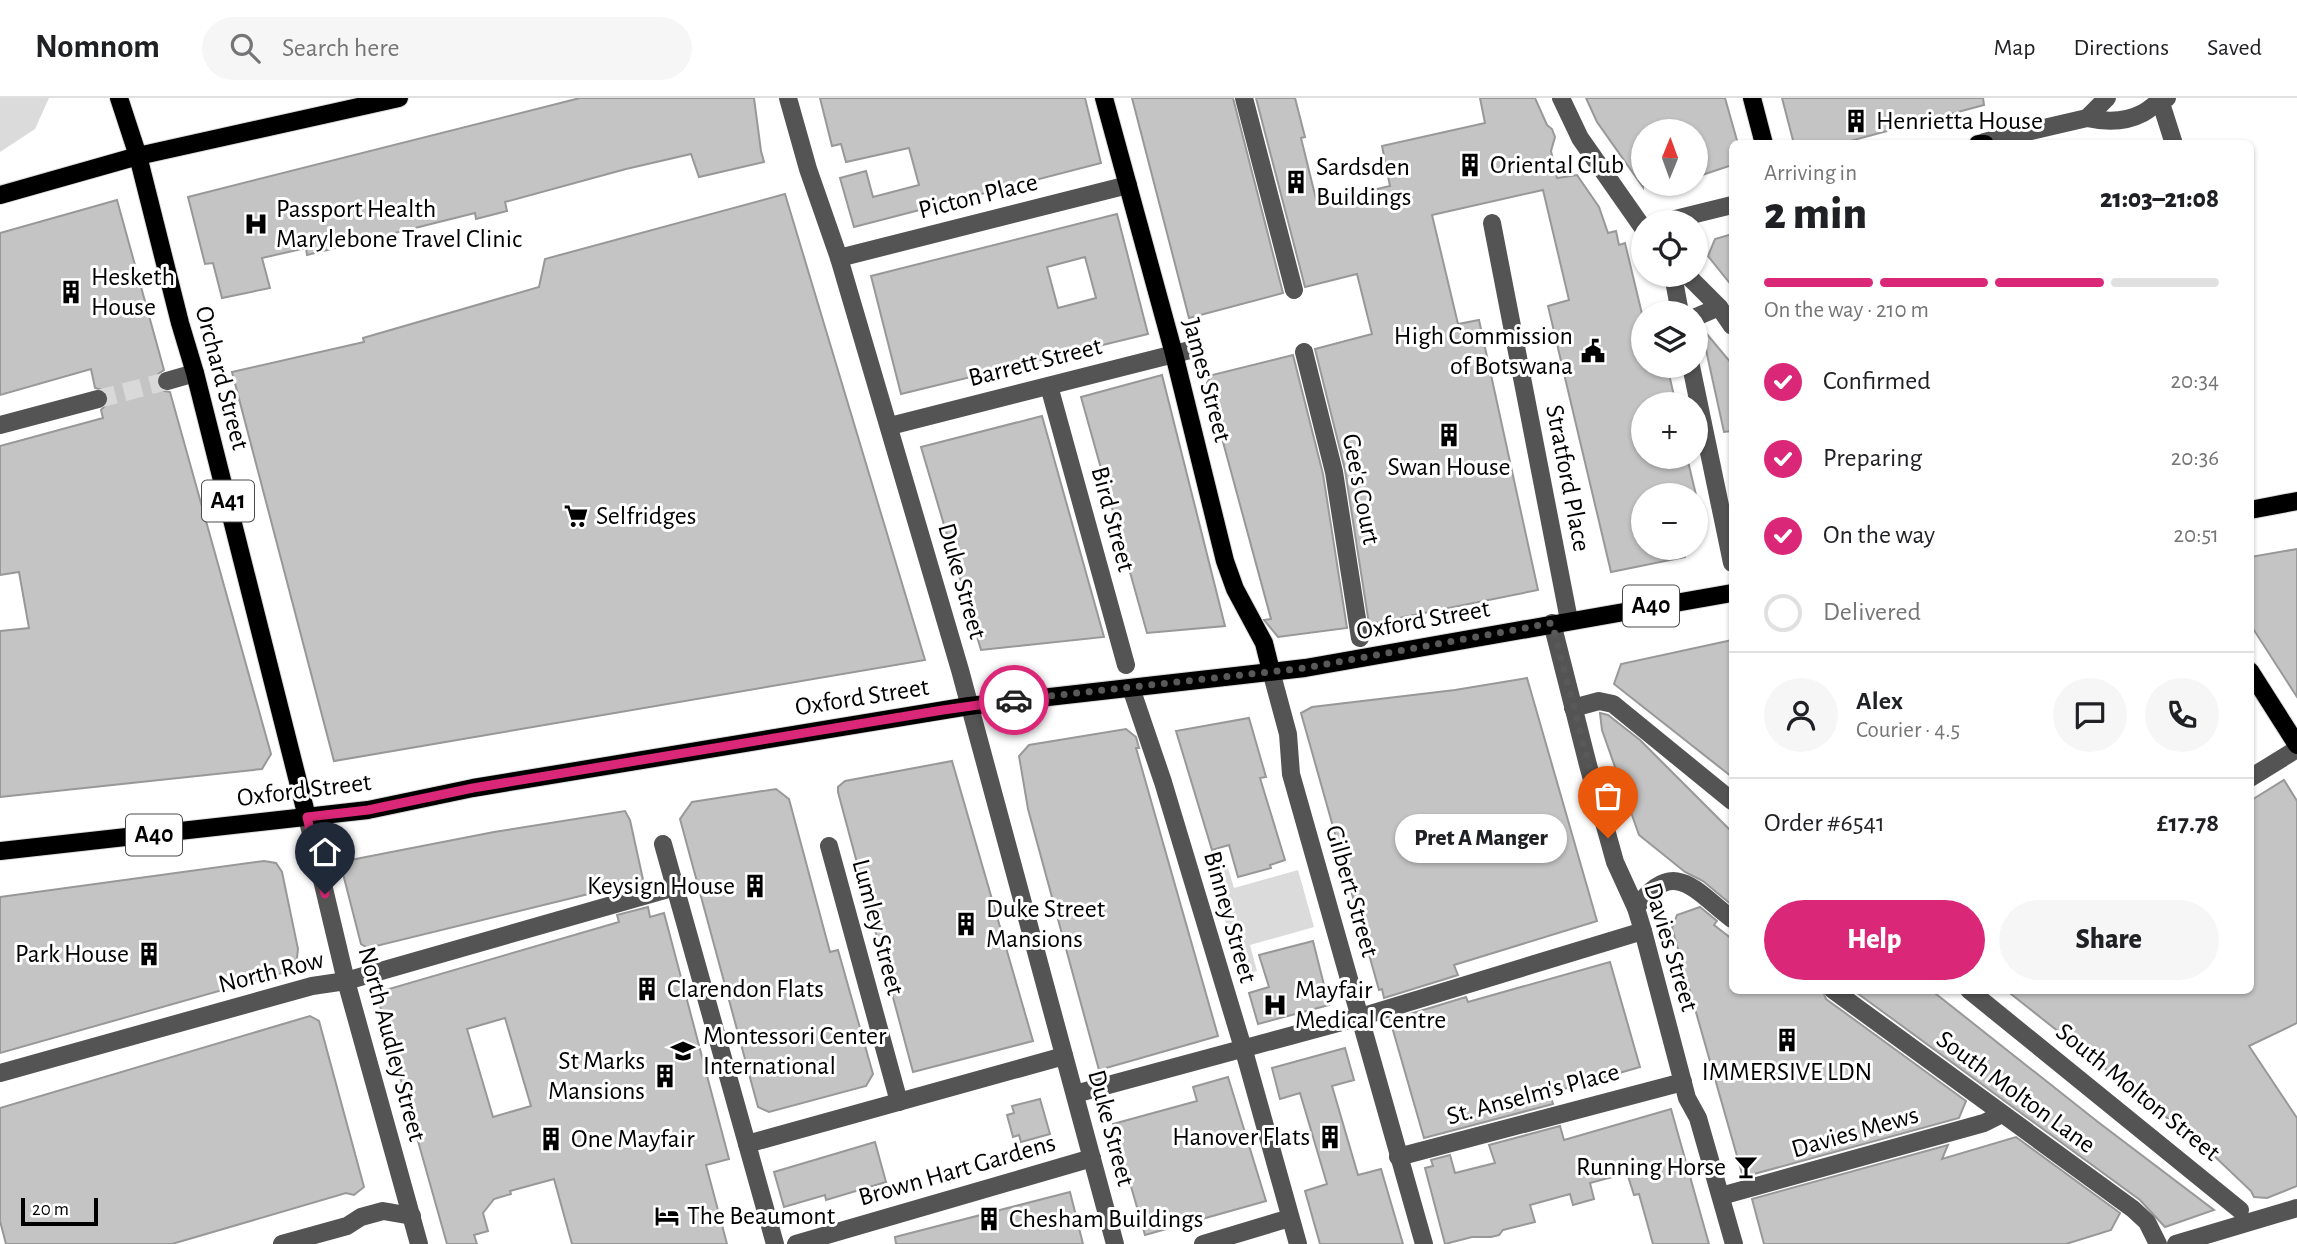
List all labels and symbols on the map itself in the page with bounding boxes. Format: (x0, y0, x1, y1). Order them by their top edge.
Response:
building icon: Henrietta House (1842, 107, 1870, 135)
place label: Henrietta House (1876, 108, 2043, 134)
north arrow (1631, 119, 1708, 196)
building icon: Oriental Club (1456, 151, 1484, 179)
place label: Oriental Club (1490, 152, 1624, 178)
place label: Sardsden Buildings (1316, 154, 1411, 210)
building icon: Sardsden Buildings (1282, 168, 1310, 196)
street label: Picton Place (916, 169, 1040, 223)
place label: Passport Health Marylebone Travel Clinic (276, 196, 522, 252)
hospital icon: Passport Health Marylebone Travel Clinic (242, 210, 270, 238)
place label: Hesketh House (91, 264, 175, 320)
building icon: Hesketh House (57, 278, 85, 306)
street label: Orchard Street (190, 303, 254, 453)
street label: James Street (1178, 315, 1236, 445)
place label: High Commission of Botswana (1394, 323, 1573, 379)
street label: Barrett Street (966, 333, 1104, 391)
public building icon: High Commission of Botswana (1579, 337, 1607, 365)
street label: Stratford Place (1541, 402, 1595, 554)
building icon: Swan House (1435, 421, 1463, 449)
street label: Gee's Court (1338, 431, 1384, 547)
place label: Swan House (1387, 454, 1511, 480)
street label: Bird Street (1087, 464, 1139, 574)
road number: A41 (202, 480, 254, 522)
supermarket icon: Selfridges (562, 502, 590, 530)
place label: Selfridges (596, 503, 696, 529)
street label: Duke Street (933, 520, 991, 642)
road number: A40 (1623, 586, 1679, 626)
street label: Oxford Street (1354, 595, 1492, 645)
courier (979, 665, 1049, 735)
street label: Oxford Street (793, 674, 931, 720)
pin (1578, 766, 1638, 838)
street label: Oxford Street (235, 769, 373, 811)
road number: A40 (126, 814, 182, 856)
callout: Pret A Manger (1394, 814, 1566, 862)
pin (295, 822, 355, 894)
street label: Gilbert Street (1321, 822, 1383, 960)
street label: Binney Street (1199, 848, 1261, 986)
street label: Lumley Street (847, 856, 909, 998)
building icon: Keysign House (741, 872, 769, 900)
place label: Keysign House (587, 873, 735, 899)
street label: Davies Street (1639, 880, 1703, 1014)
place label: Duke Street Mansions (986, 896, 1105, 952)
building icon: Duke Street Mansions (952, 910, 980, 938)
building icon: Park House (135, 940, 163, 968)
place label: Park House (15, 941, 129, 967)
street label: North Audley Street (354, 944, 430, 1144)
street label: North Row (216, 946, 327, 998)
building icon: Clarendon Flats (633, 975, 661, 1003)
place label: Clarendon Flats (667, 976, 824, 1002)
place label: Mayfair Medical Centre (1295, 977, 1446, 1033)
hospital icon: Mayfair Medical Centre (1261, 991, 1289, 1019)
street label: South Molton Street (2051, 1018, 2225, 1166)
place label: Montessori Center International (703, 1023, 887, 1079)
building icon: IMMERSIVE LDN (1773, 1026, 1801, 1054)
street label: South Molton Lane (1932, 1026, 2100, 1158)
school or university icon: Montessori Center International (669, 1037, 697, 1065)
place label: St Marks Mansions (548, 1048, 645, 1104)
street label: St. Anselm's Place (1444, 1058, 1622, 1130)
place label: IMMERSIVE LDN (1702, 1059, 1872, 1085)
building icon: St Marks Mansions (651, 1062, 679, 1090)
street label: Duke Street (1083, 1067, 1139, 1189)
street label: Davies Mews (1789, 1101, 1921, 1163)
building icon: Hanover Flats (1316, 1123, 1344, 1151)
place label: Hanover Flats (1172, 1124, 1310, 1150)
building icon: One Mayfair (537, 1125, 565, 1153)
place label: One Mayfair (571, 1126, 695, 1152)
street label: Brown Hart Gardens (856, 1129, 1058, 1211)
bar icon: Running Horse (1732, 1153, 1760, 1181)
place label: Running Horse (1576, 1154, 1726, 1180)
scale bar (21, 1195, 98, 1227)
hotel icon: The Beaumont (653, 1202, 681, 1230)
place label: The Beaumont (687, 1203, 835, 1229)
building icon: Chesham Buildings (975, 1205, 1003, 1233)
place label: Chesham Buildings (1009, 1206, 1203, 1232)

